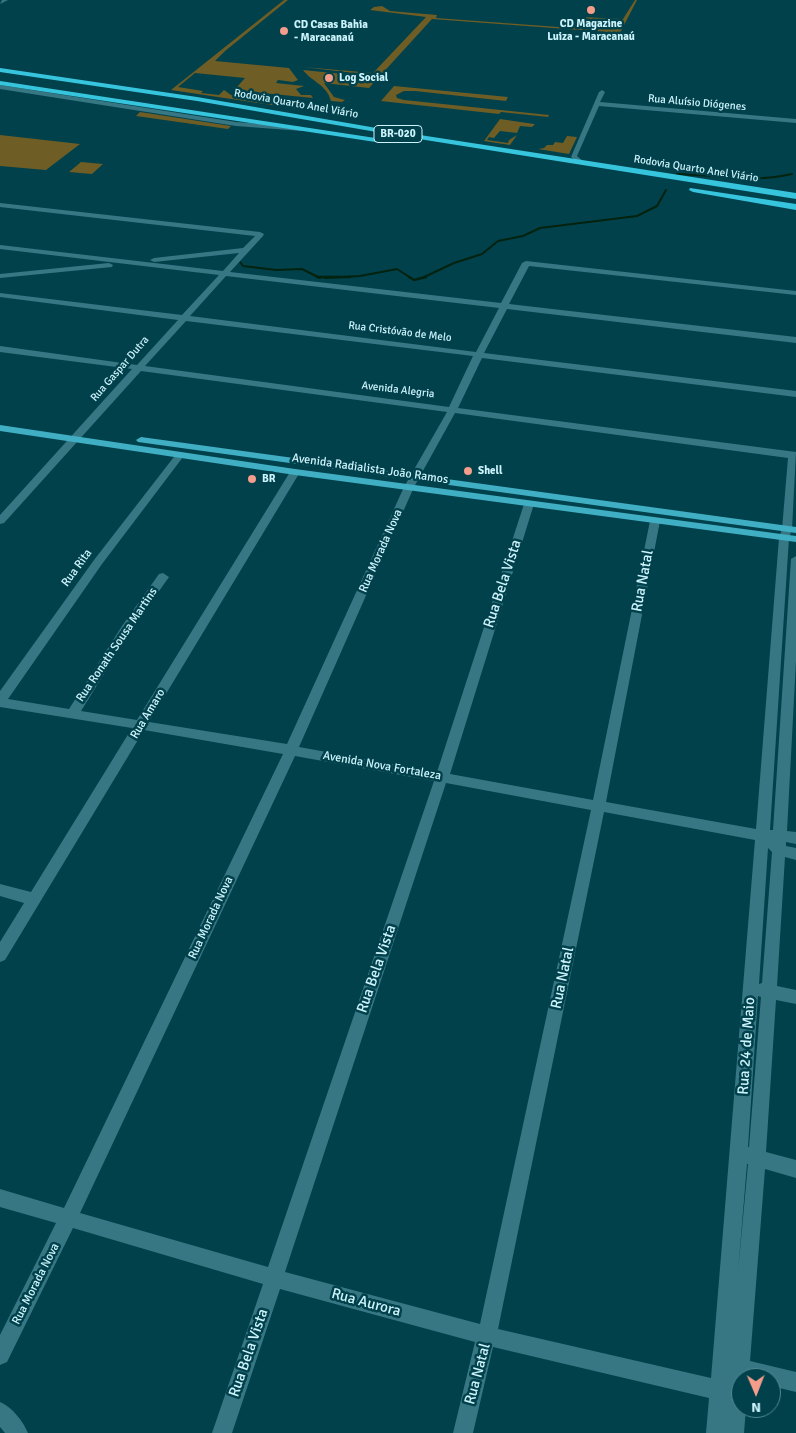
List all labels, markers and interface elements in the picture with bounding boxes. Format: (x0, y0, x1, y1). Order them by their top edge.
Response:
marker: CD Magazine Luiza - Maracanaú (585, 4, 597, 16)
place label: CD Magazine Luiza - Maracanaú (547, 17, 635, 43)
place label: CD Casas Bahia - Maracanaú (294, 18, 368, 44)
marker: CD Casas Bahia - Maracanaú (278, 25, 290, 37)
place label: Log Social (339, 71, 388, 85)
marker: Log Social (323, 72, 335, 84)
street label: Rodovia Quarto Anel Viário (233, 87, 359, 121)
street label: Rua Aluísio Diógenes (647, 92, 747, 114)
road number: BR-020 (374, 126, 422, 142)
street label: Rodovia Quarto Anel Viário (633, 153, 759, 185)
street label: Rua Cristóvão de Melo (348, 319, 452, 345)
street label: Rua Gaspar Dutra (88, 334, 152, 404)
street label: Avenida Alegria (361, 379, 435, 401)
street label: Avenida Radialista João Ramos (291, 451, 449, 487)
place label: Shell (478, 464, 502, 478)
marker: Shell (462, 465, 474, 477)
place label: BR (262, 472, 276, 486)
marker: BR (246, 473, 258, 485)
street label: Rua Morada Nova (356, 507, 406, 595)
street label: Rua Bela Vista (480, 538, 526, 630)
street label: Rua Rita (59, 546, 95, 590)
street label: Rua Natal (628, 549, 658, 613)
street label: Rua Ronath Sousa Martins (73, 585, 161, 705)
street label: Rua Amaro (127, 686, 169, 742)
street label: Avenida Nova Fortaleza (322, 749, 442, 783)
street label: Rua Morada Nova (186, 874, 236, 962)
street label: Rua Bela Vista (354, 923, 400, 1015)
street label: Rua Natal (548, 945, 578, 1011)
street label: Rua 24 de Maio (735, 997, 759, 1095)
street label: Rua Morada Nova (9, 1241, 63, 1327)
street label: Rua Aurora (329, 1285, 403, 1321)
street label: Rua Bela Vista (226, 1307, 272, 1399)
street label: Rua Natal (461, 1341, 495, 1407)
north arrow (731, 1368, 781, 1418)
text: N (751, 1399, 761, 1416)

